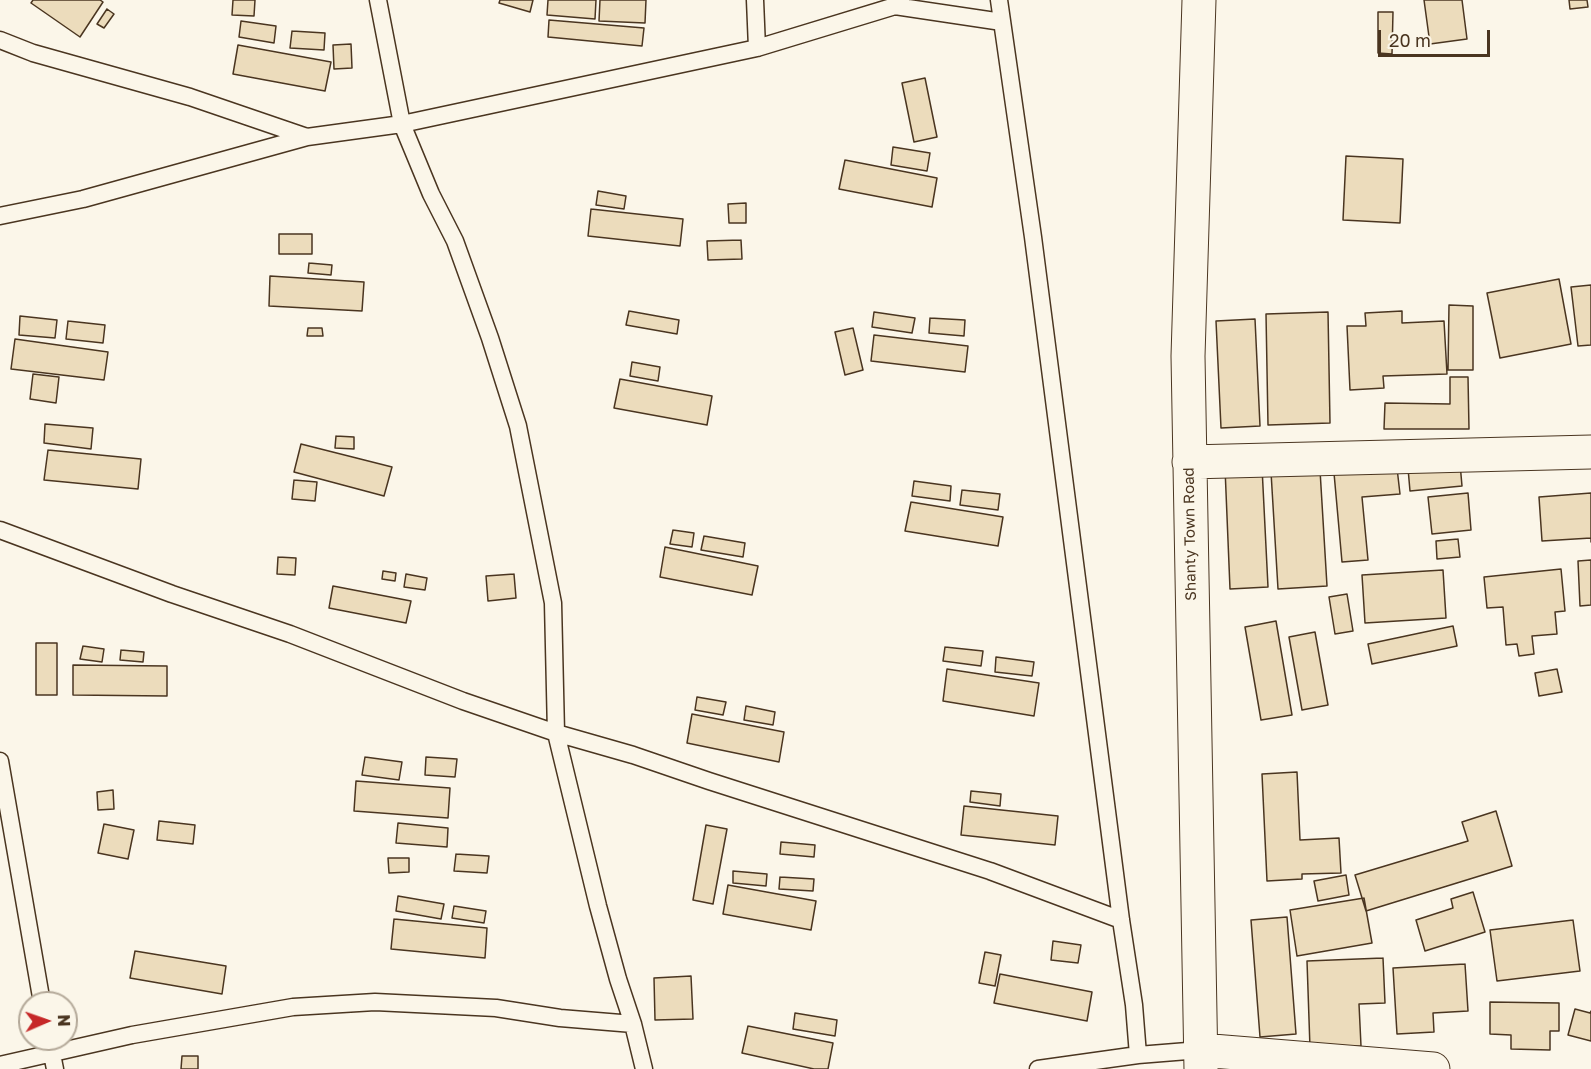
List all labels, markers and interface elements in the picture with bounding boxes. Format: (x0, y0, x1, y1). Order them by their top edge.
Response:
scale bar (1381, 18, 1494, 56)
text: 20 m (1389, 29, 1431, 51)
street label: Shanty Town Road (1180, 467, 1200, 601)
north arrow (18, 991, 78, 1051)
text: N (54, 1014, 74, 1027)

